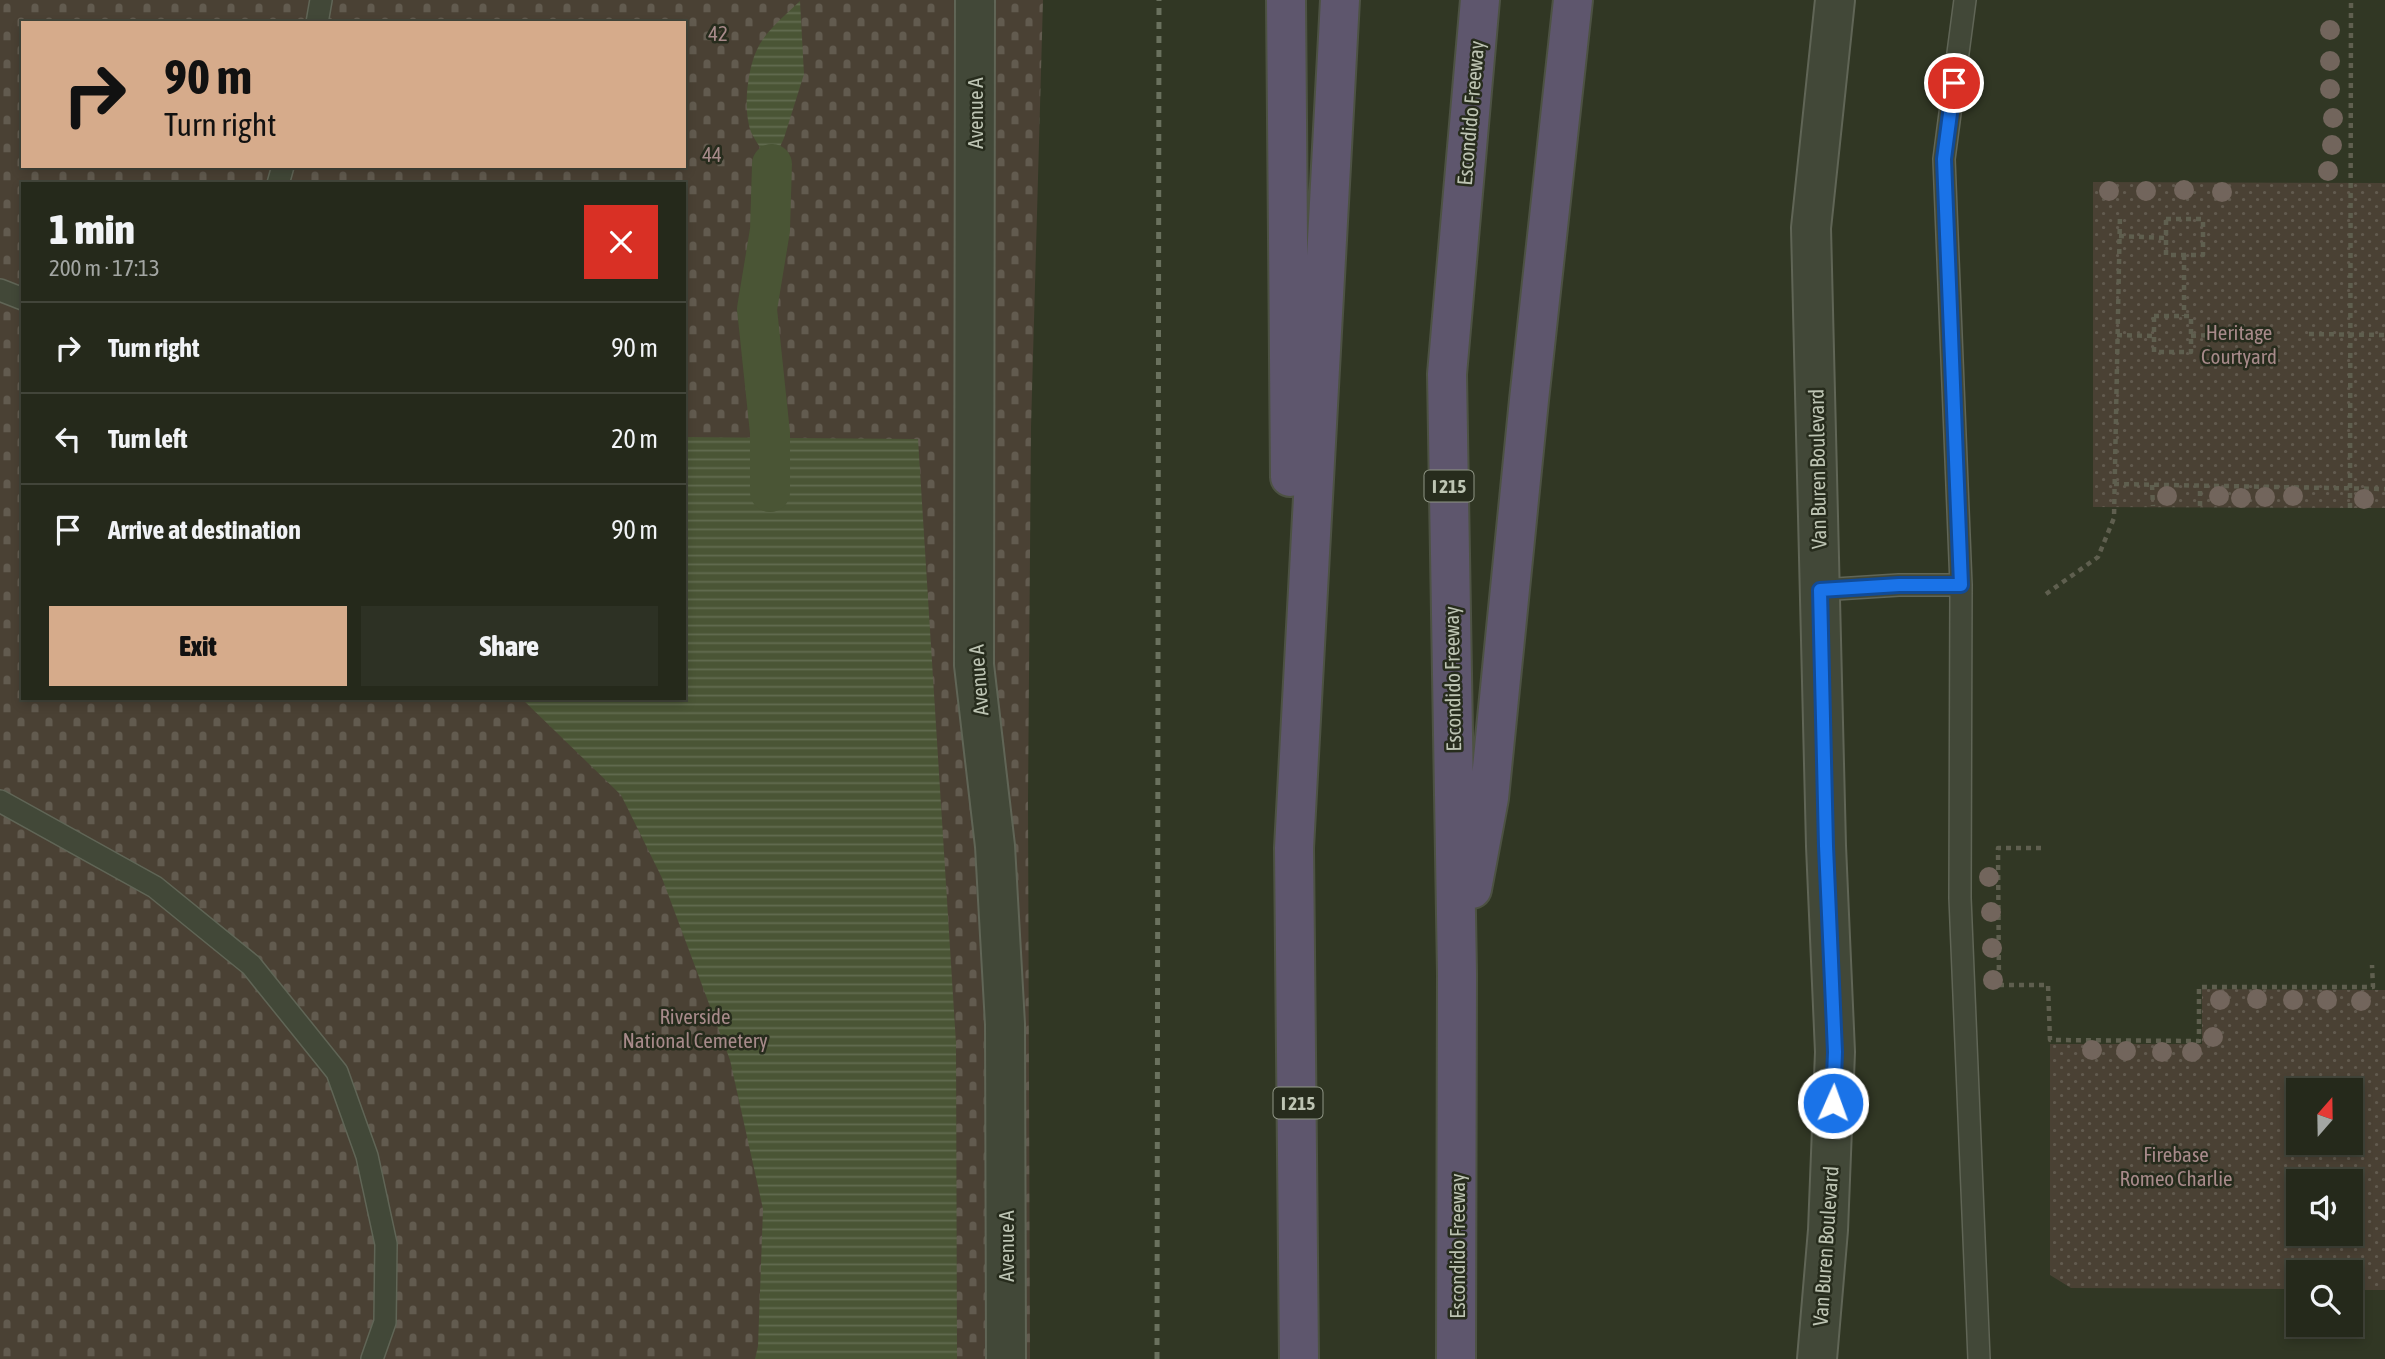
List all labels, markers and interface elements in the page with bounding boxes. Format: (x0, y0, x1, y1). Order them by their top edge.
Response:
park label: 42 (708, 21, 728, 45)
street label: Escondido Freeway (1452, 39, 1488, 186)
text: 90 m (164, 48, 252, 104)
icon: right (49, 49, 140, 140)
pin (1924, 53, 1984, 113)
icon: arrive (1935, 64, 1973, 102)
street label: Avenue A (963, 77, 987, 149)
text: Turn right (164, 106, 277, 143)
park label: 44 (702, 142, 722, 166)
text: 1 min (49, 205, 135, 253)
button: close (584, 205, 658, 279)
text: 200 m · 17:13 (49, 255, 160, 281)
park label: Heritage Courtyard (2201, 320, 2277, 368)
icon: right (49, 329, 87, 367)
text: Turn right (108, 333, 199, 363)
text: 90 m (611, 333, 658, 363)
street label: Van Buren Boulevard (1804, 389, 1830, 549)
icon: left (49, 420, 87, 458)
text: Turn left (108, 424, 188, 454)
text: 20 m (611, 424, 658, 454)
road number: I 215 (1424, 471, 1474, 502)
icon: arrive (49, 511, 87, 549)
text: Arrive at destination (108, 515, 301, 545)
text: 90 m (611, 515, 658, 545)
button: Exit (49, 606, 347, 686)
button: Share (361, 606, 658, 686)
street label: Escondido Freeway (1439, 606, 1465, 752)
street label: Avenue A (963, 643, 992, 716)
park label: Riverside National Cemetery (622, 1004, 768, 1052)
position arrow (1796, 1066, 1870, 1140)
north arrow (2286, 1078, 2362, 1155)
map controls (2286, 1078, 2363, 1337)
road number: I 215 (1274, 1088, 1322, 1119)
park label: Firebase Romeo Charlie (2119, 1142, 2233, 1190)
street label: Van Buren Boulevard (1807, 1165, 1843, 1327)
button: sound (2286, 1169, 2363, 1246)
street label: Escondido Freeway (1445, 1173, 1469, 1319)
street label: Avenue A (994, 1210, 1018, 1282)
button: search (2286, 1260, 2363, 1337)

